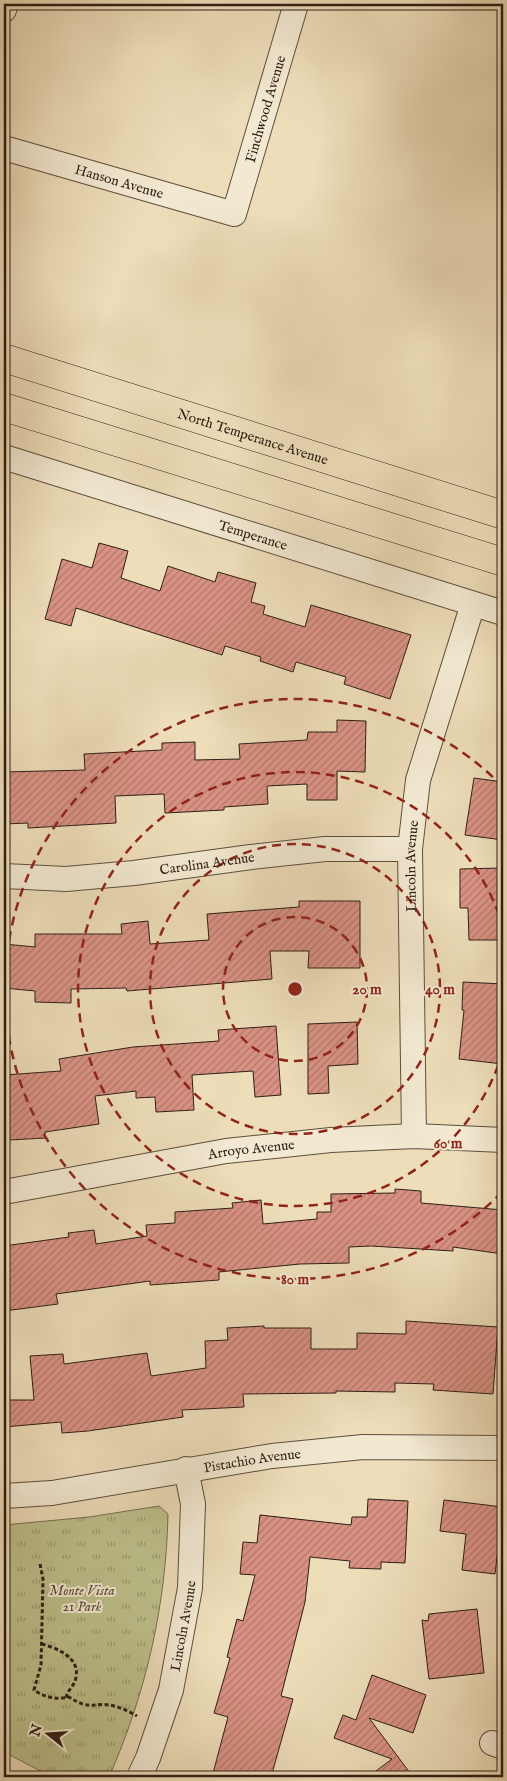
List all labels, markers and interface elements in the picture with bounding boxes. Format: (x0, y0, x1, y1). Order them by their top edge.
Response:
street label: Finchwood Avenue (242, 53, 291, 165)
street label: Hanson Avenue (73, 161, 166, 203)
street label: North Temperance Avenue (175, 405, 331, 470)
street label: Temperance (216, 517, 290, 555)
street label: Lincoln Avenue (402, 819, 423, 912)
street label: Carolina Avenue (158, 849, 256, 879)
centre of rings (286, 980, 304, 998)
text: 20 m (352, 980, 382, 999)
text: 40 m (425, 980, 455, 999)
text: 60 m (434, 1134, 463, 1153)
street label: Arroyo Avenue (205, 1136, 296, 1164)
text: 80 m (281, 1270, 309, 1289)
street label: Pistachio Avenue (202, 1445, 302, 1477)
street label: Lincoln Avenue (167, 1580, 200, 1673)
park label: Monte Vista 21 Park (49, 1582, 115, 1616)
north arrow (22, 1708, 72, 1758)
text: N (26, 1722, 47, 1740)

